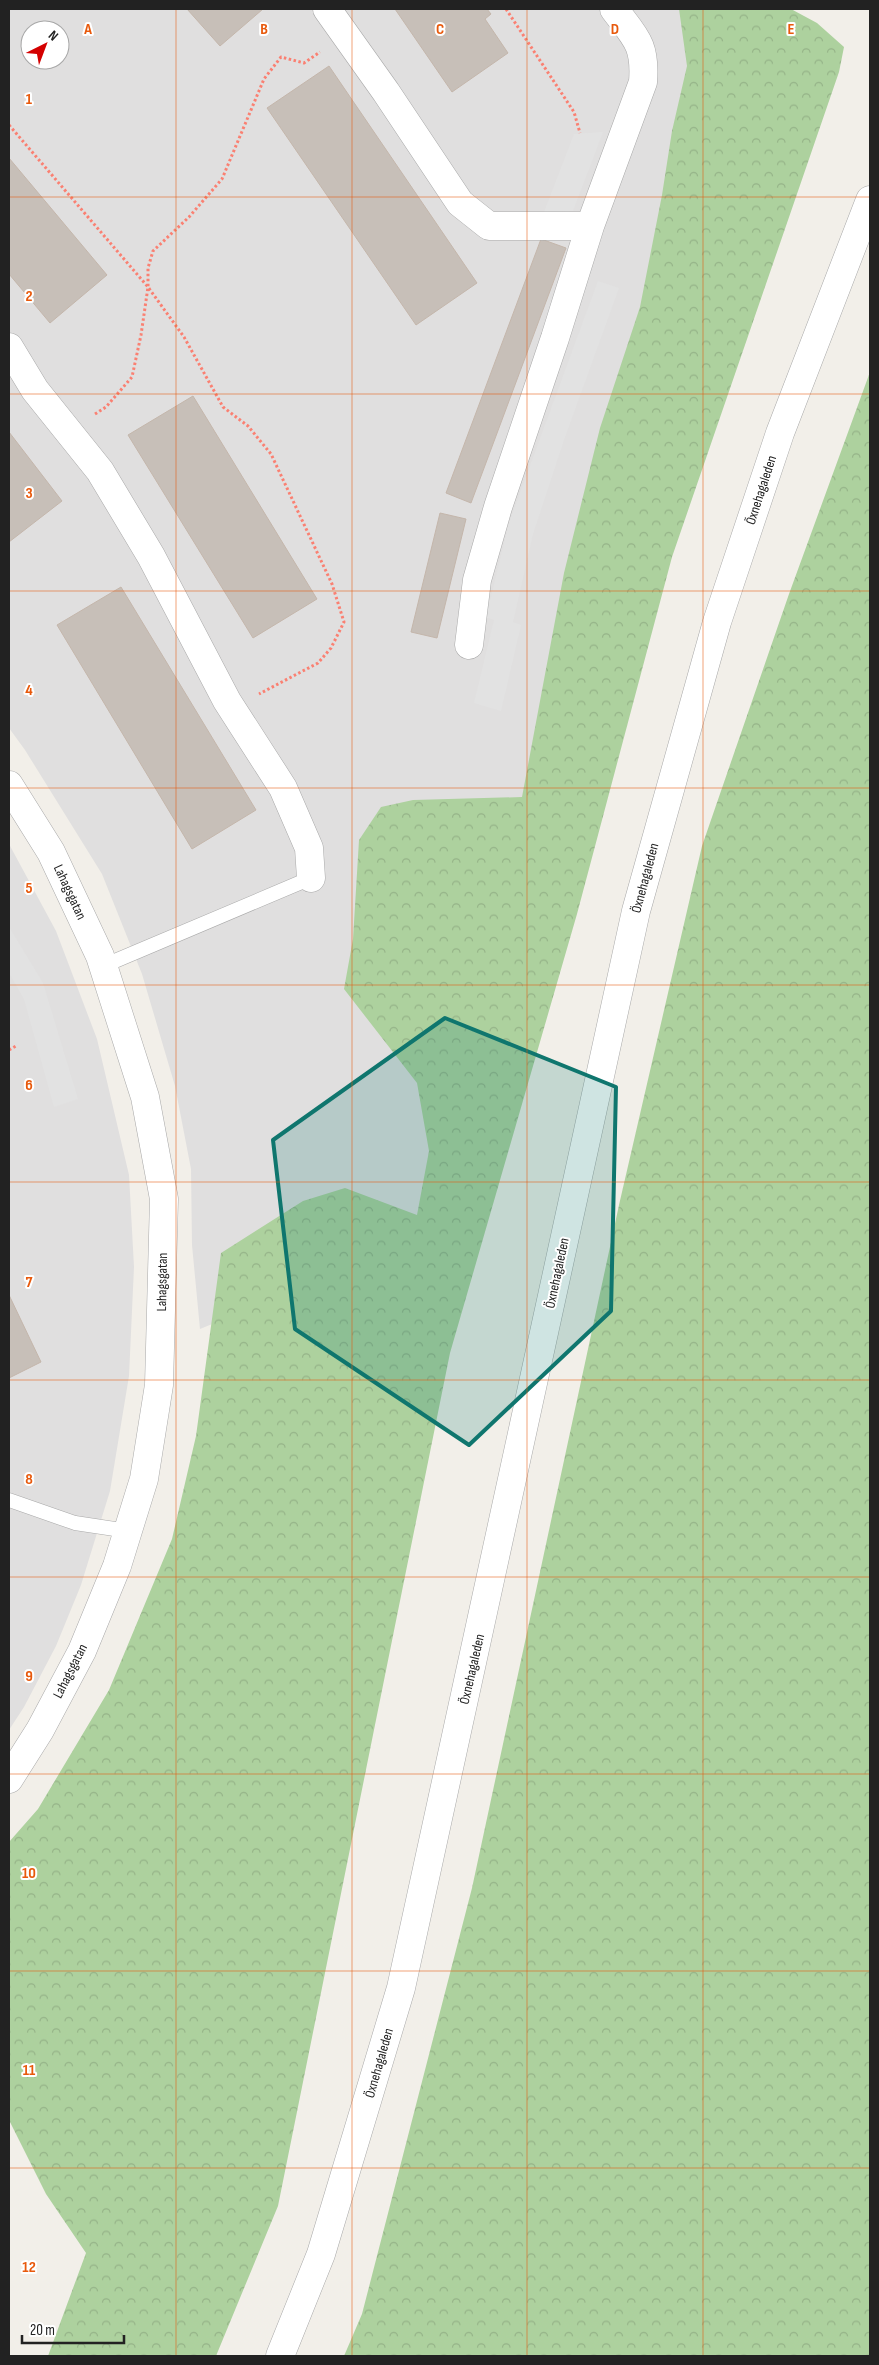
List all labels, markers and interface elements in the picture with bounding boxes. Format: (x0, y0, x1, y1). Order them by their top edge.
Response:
north arrow (20, 20, 70, 70)
text: A (83, 20, 92, 39)
text: B (260, 20, 268, 39)
text: C (436, 20, 444, 39)
text: D (611, 20, 619, 39)
text: E (788, 20, 795, 39)
text: N (45, 27, 62, 45)
text: 1 (26, 90, 33, 109)
text: 2 (25, 287, 33, 306)
street label: Öxnehagaleden (742, 453, 780, 527)
text: 3 (25, 484, 33, 503)
text: 4 (25, 681, 33, 700)
street label: Öxnehagaleden (628, 841, 662, 915)
street label: Lahagsgatan (50, 862, 90, 922)
text: 5 (25, 879, 33, 898)
text: 6 (25, 1076, 33, 1095)
street label: Öxnehagaleden (541, 1236, 573, 1310)
street label: Lahagsgatan (153, 1252, 171, 1312)
text: 7 (26, 1273, 33, 1292)
text: 8 (25, 1470, 33, 1489)
street label: Öxnehagaleden (456, 1632, 488, 1706)
street label: Lahagsgatan (49, 1641, 91, 1701)
text: 9 (25, 1667, 33, 1686)
text: 10 (22, 1864, 36, 1883)
street label: Öxnehagaleden (361, 2026, 397, 2100)
text: 11 (23, 2061, 36, 2080)
text: 12 (22, 2258, 36, 2277)
scale bar (22, 2312, 125, 2344)
text: 20 m (30, 2321, 55, 2340)

